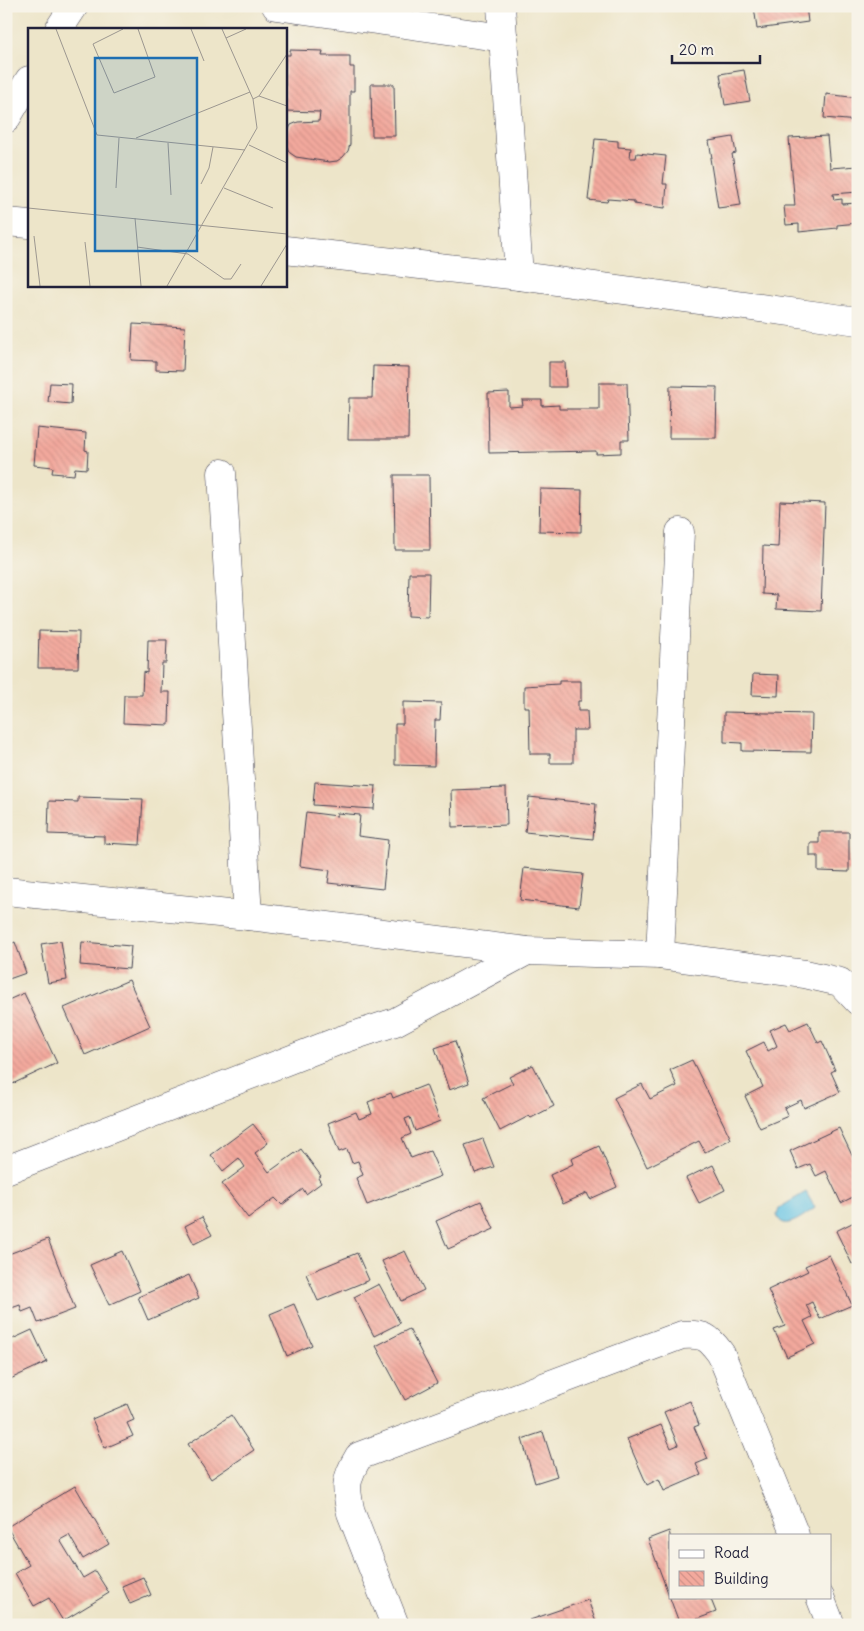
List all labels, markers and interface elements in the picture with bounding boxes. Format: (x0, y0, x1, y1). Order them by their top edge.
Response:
inset map (28, 28, 286, 286)
scale bar (672, 32, 759, 64)
text: 20 m (679, 40, 714, 59)
legend (669, 1534, 832, 1598)
text: Road (714, 1543, 749, 1562)
text: Building (714, 1569, 769, 1588)

